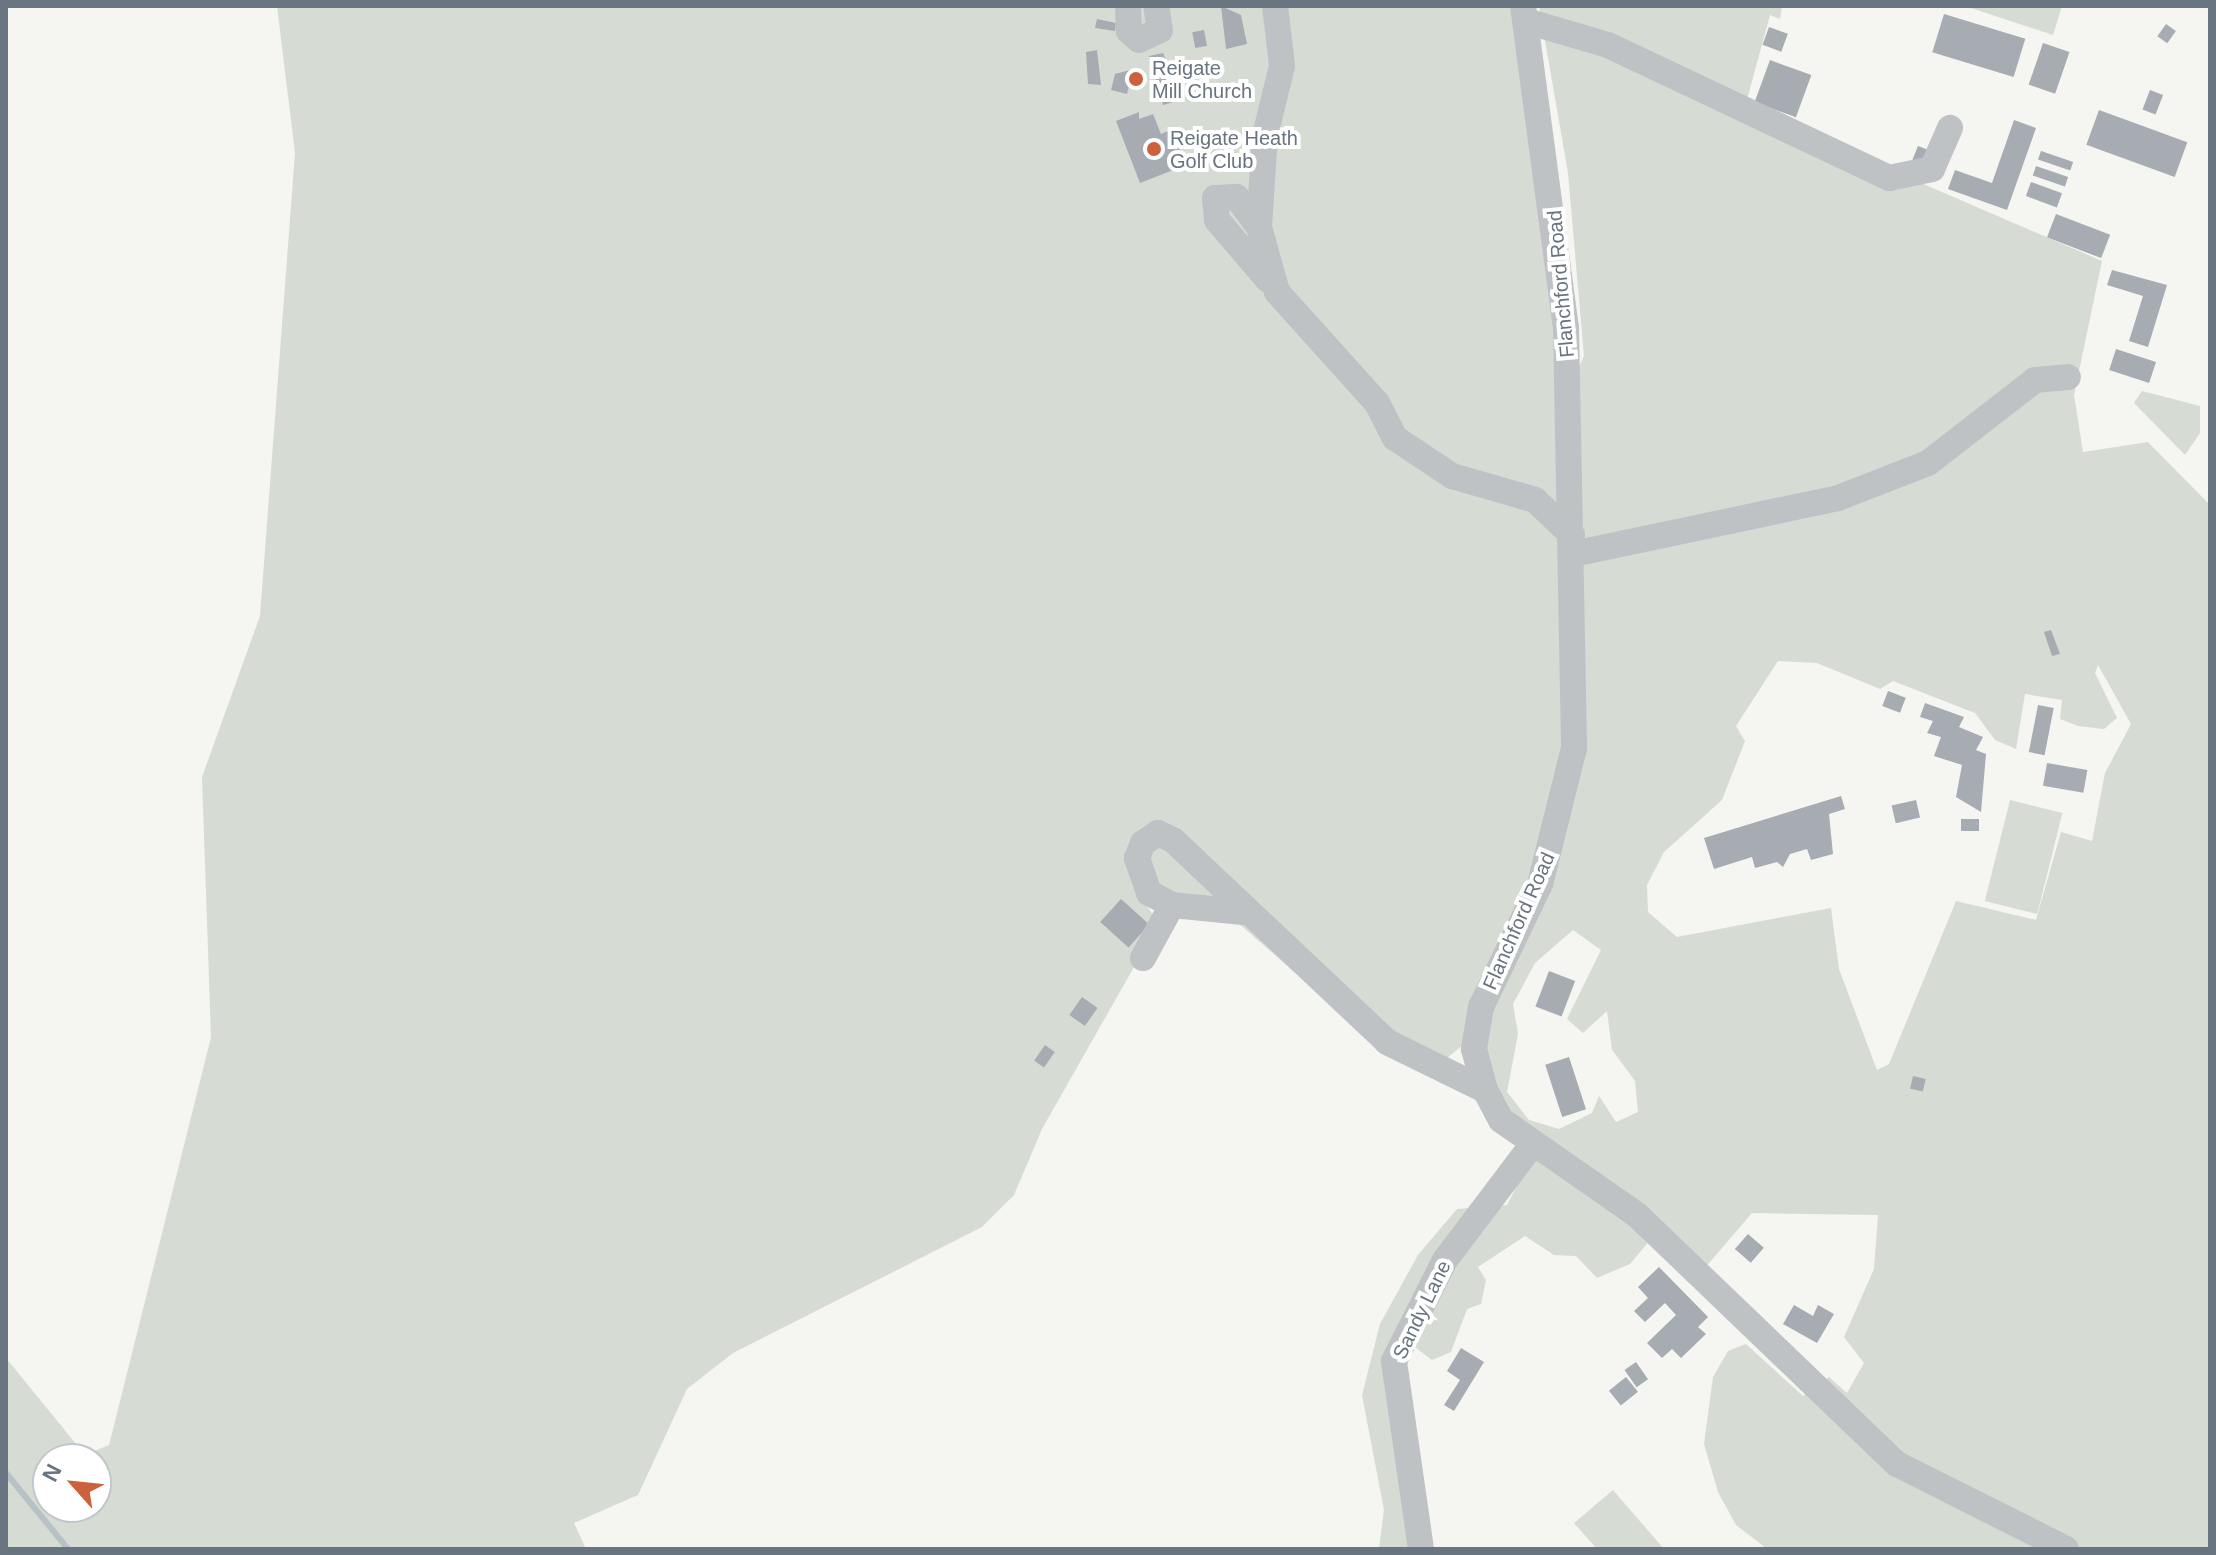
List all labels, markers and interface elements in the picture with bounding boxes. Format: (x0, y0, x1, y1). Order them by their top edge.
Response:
place label: Reigate Mill Church (1152, 56, 1252, 103)
marker: Reigate Mill Church (1127, 70, 1145, 88)
place label: Reigate Heath Golf Club (1170, 126, 1298, 173)
marker: Reigate Heath Golf Club (1145, 140, 1163, 158)
street label: Flanchford Road (1543, 209, 1579, 359)
street label: Flanchford Road (1478, 849, 1560, 993)
street label: Sandy Lane (1388, 1257, 1456, 1363)
north arrow (32, 1443, 112, 1523)
text: N (37, 1460, 67, 1486)

